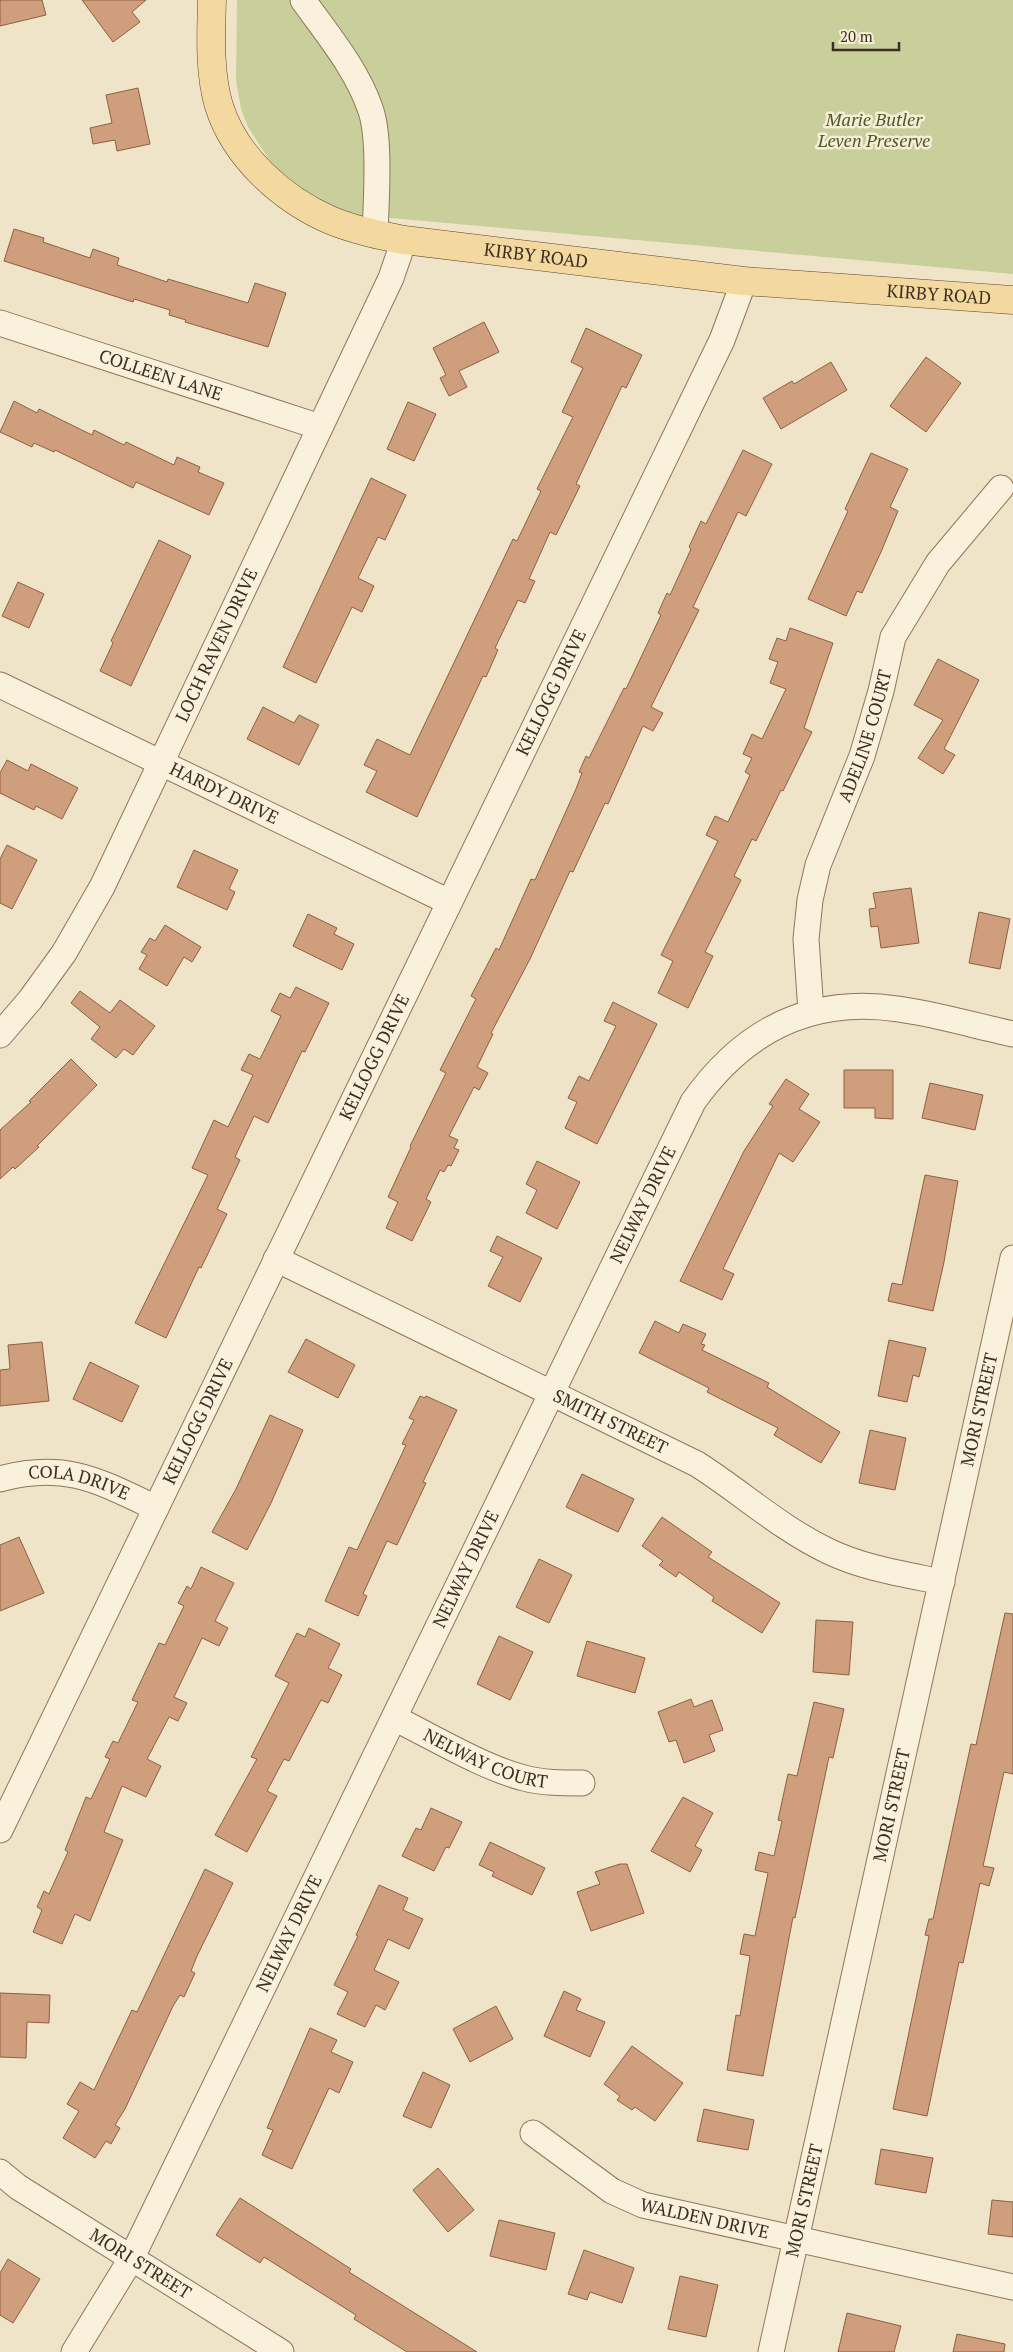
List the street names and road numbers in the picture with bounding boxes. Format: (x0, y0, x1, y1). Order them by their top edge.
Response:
street label: KIRBY ROAD (483, 237, 590, 273)
street label: KIRBY ROAD (886, 278, 992, 309)
street label: COLLEEN LANE (96, 343, 226, 406)
street label: LOCH RAVEN DRIVE (169, 564, 263, 725)
street label: KELLOGG DRIVE (510, 625, 591, 759)
street label: ADELINE COURT (832, 667, 896, 805)
street label: HARDY DRIVE (166, 756, 283, 829)
street label: KELLOGG DRIVE (333, 990, 414, 1124)
street label: NELWAY DRIVE (603, 1142, 681, 1267)
street label: MORI STREET (954, 1351, 1003, 1469)
street label: KELLOGG DRIVE (156, 1354, 238, 1488)
street label: SMITH STREET (550, 1383, 672, 1459)
street label: COLA DRIVE (27, 1459, 134, 1505)
street label: NELWAY DRIVE (427, 1506, 504, 1631)
street label: NELWAY COURT (420, 1722, 549, 1793)
street label: MORI STREET (867, 1746, 915, 1864)
street label: NELWAY DRIVE (250, 1870, 327, 1996)
street label: MORI STREET (779, 2141, 828, 2259)
street label: WALDEN DRIVE (638, 2192, 772, 2244)
street label: MORI STREET (86, 2222, 196, 2304)

